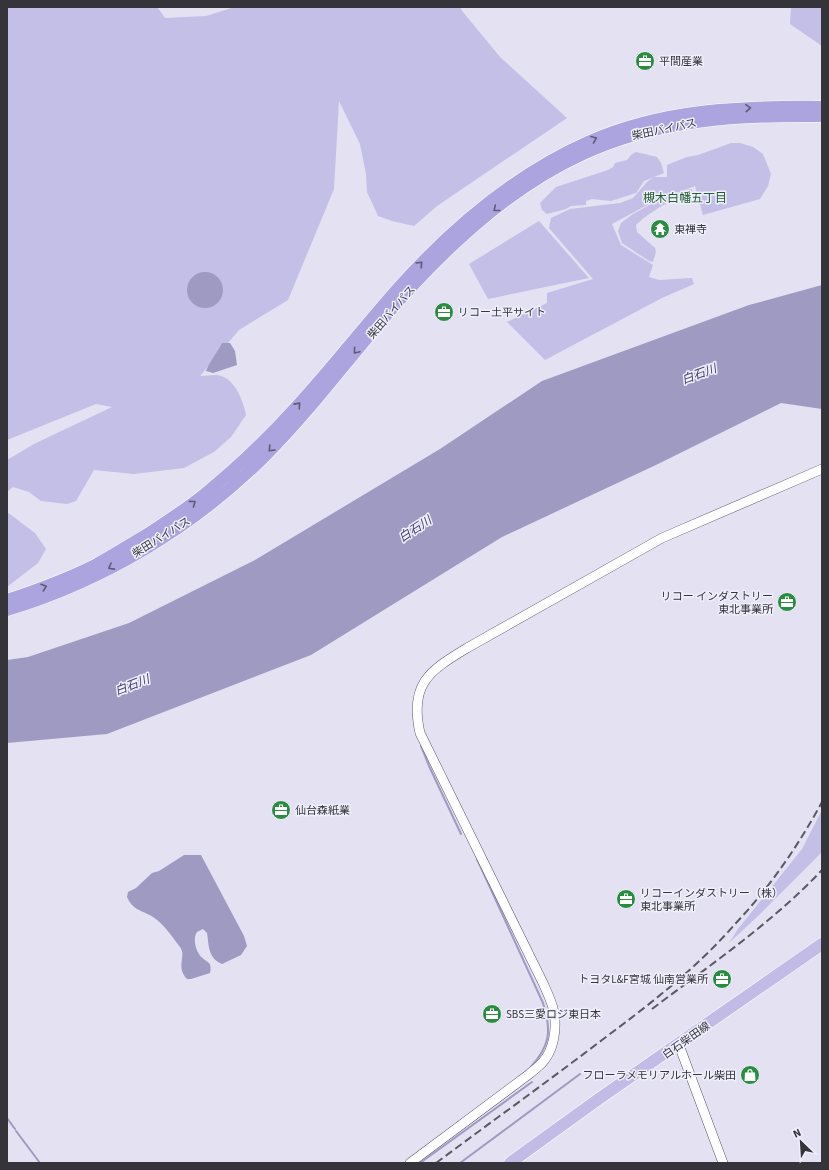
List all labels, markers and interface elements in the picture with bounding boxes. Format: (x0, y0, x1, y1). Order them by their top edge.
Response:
office icon: 平間産業 (634, 50, 656, 72)
place label: 平間産業 (659, 54, 703, 69)
one-way arrow (745, 104, 751, 112)
street label: 柴田バイパス (630, 115, 698, 144)
one-way arrow (590, 136, 597, 144)
district label: 槻木白幡五丁目 (643, 190, 727, 207)
one-way arrow (493, 204, 501, 211)
temple icon: 東禅寺 (649, 218, 671, 240)
place label: 東禅寺 (674, 222, 707, 237)
one-way arrow (415, 261, 423, 269)
street label: 柴田バイパス (364, 283, 419, 342)
office icon: リコー土平サイト (433, 301, 455, 323)
place label: リコー土平サイト (458, 305, 546, 320)
one-way arrow (354, 347, 361, 354)
water label: 白石川 (679, 360, 721, 389)
one-way arrow (293, 402, 300, 409)
one-way arrow (268, 444, 276, 452)
one-way arrow (189, 500, 196, 508)
water label: 白石川 (396, 511, 437, 546)
street label: 柴田バイパス (129, 514, 193, 561)
one-way arrow (107, 562, 115, 570)
one-way arrow (40, 584, 47, 592)
place label: リコー インダストリー 東北事業所 (661, 589, 774, 617)
office icon: リコー インダストリー 東北事業所 (776, 591, 798, 613)
water label: 白石川 (112, 670, 154, 700)
office icon: 仙台森紙業 (270, 799, 292, 821)
place label: 仙台森紙業 (295, 803, 350, 818)
place label: リコーインダストリー（株） 東北事業所 (640, 886, 783, 914)
office icon: リコーインダストリー（株） 東北事業所 (615, 888, 637, 910)
office icon: トヨタL&F宮城 仙南営業所 (711, 968, 733, 990)
place label: トヨタL&F宮城 仙南営業所 (578, 972, 709, 987)
office icon: SBS三愛ロジ東日本 (481, 1003, 503, 1025)
place label: SBS三愛ロジ東日本 (506, 1007, 601, 1022)
street label: 白石柴田線 (659, 1018, 713, 1062)
shop icon: フローラメモリアルホール柴田 (739, 1064, 761, 1086)
place label: フローラメモリアルホール柴田 (582, 1068, 736, 1083)
north arrow (781, 1122, 821, 1162)
text: N (790, 1125, 803, 1142)

